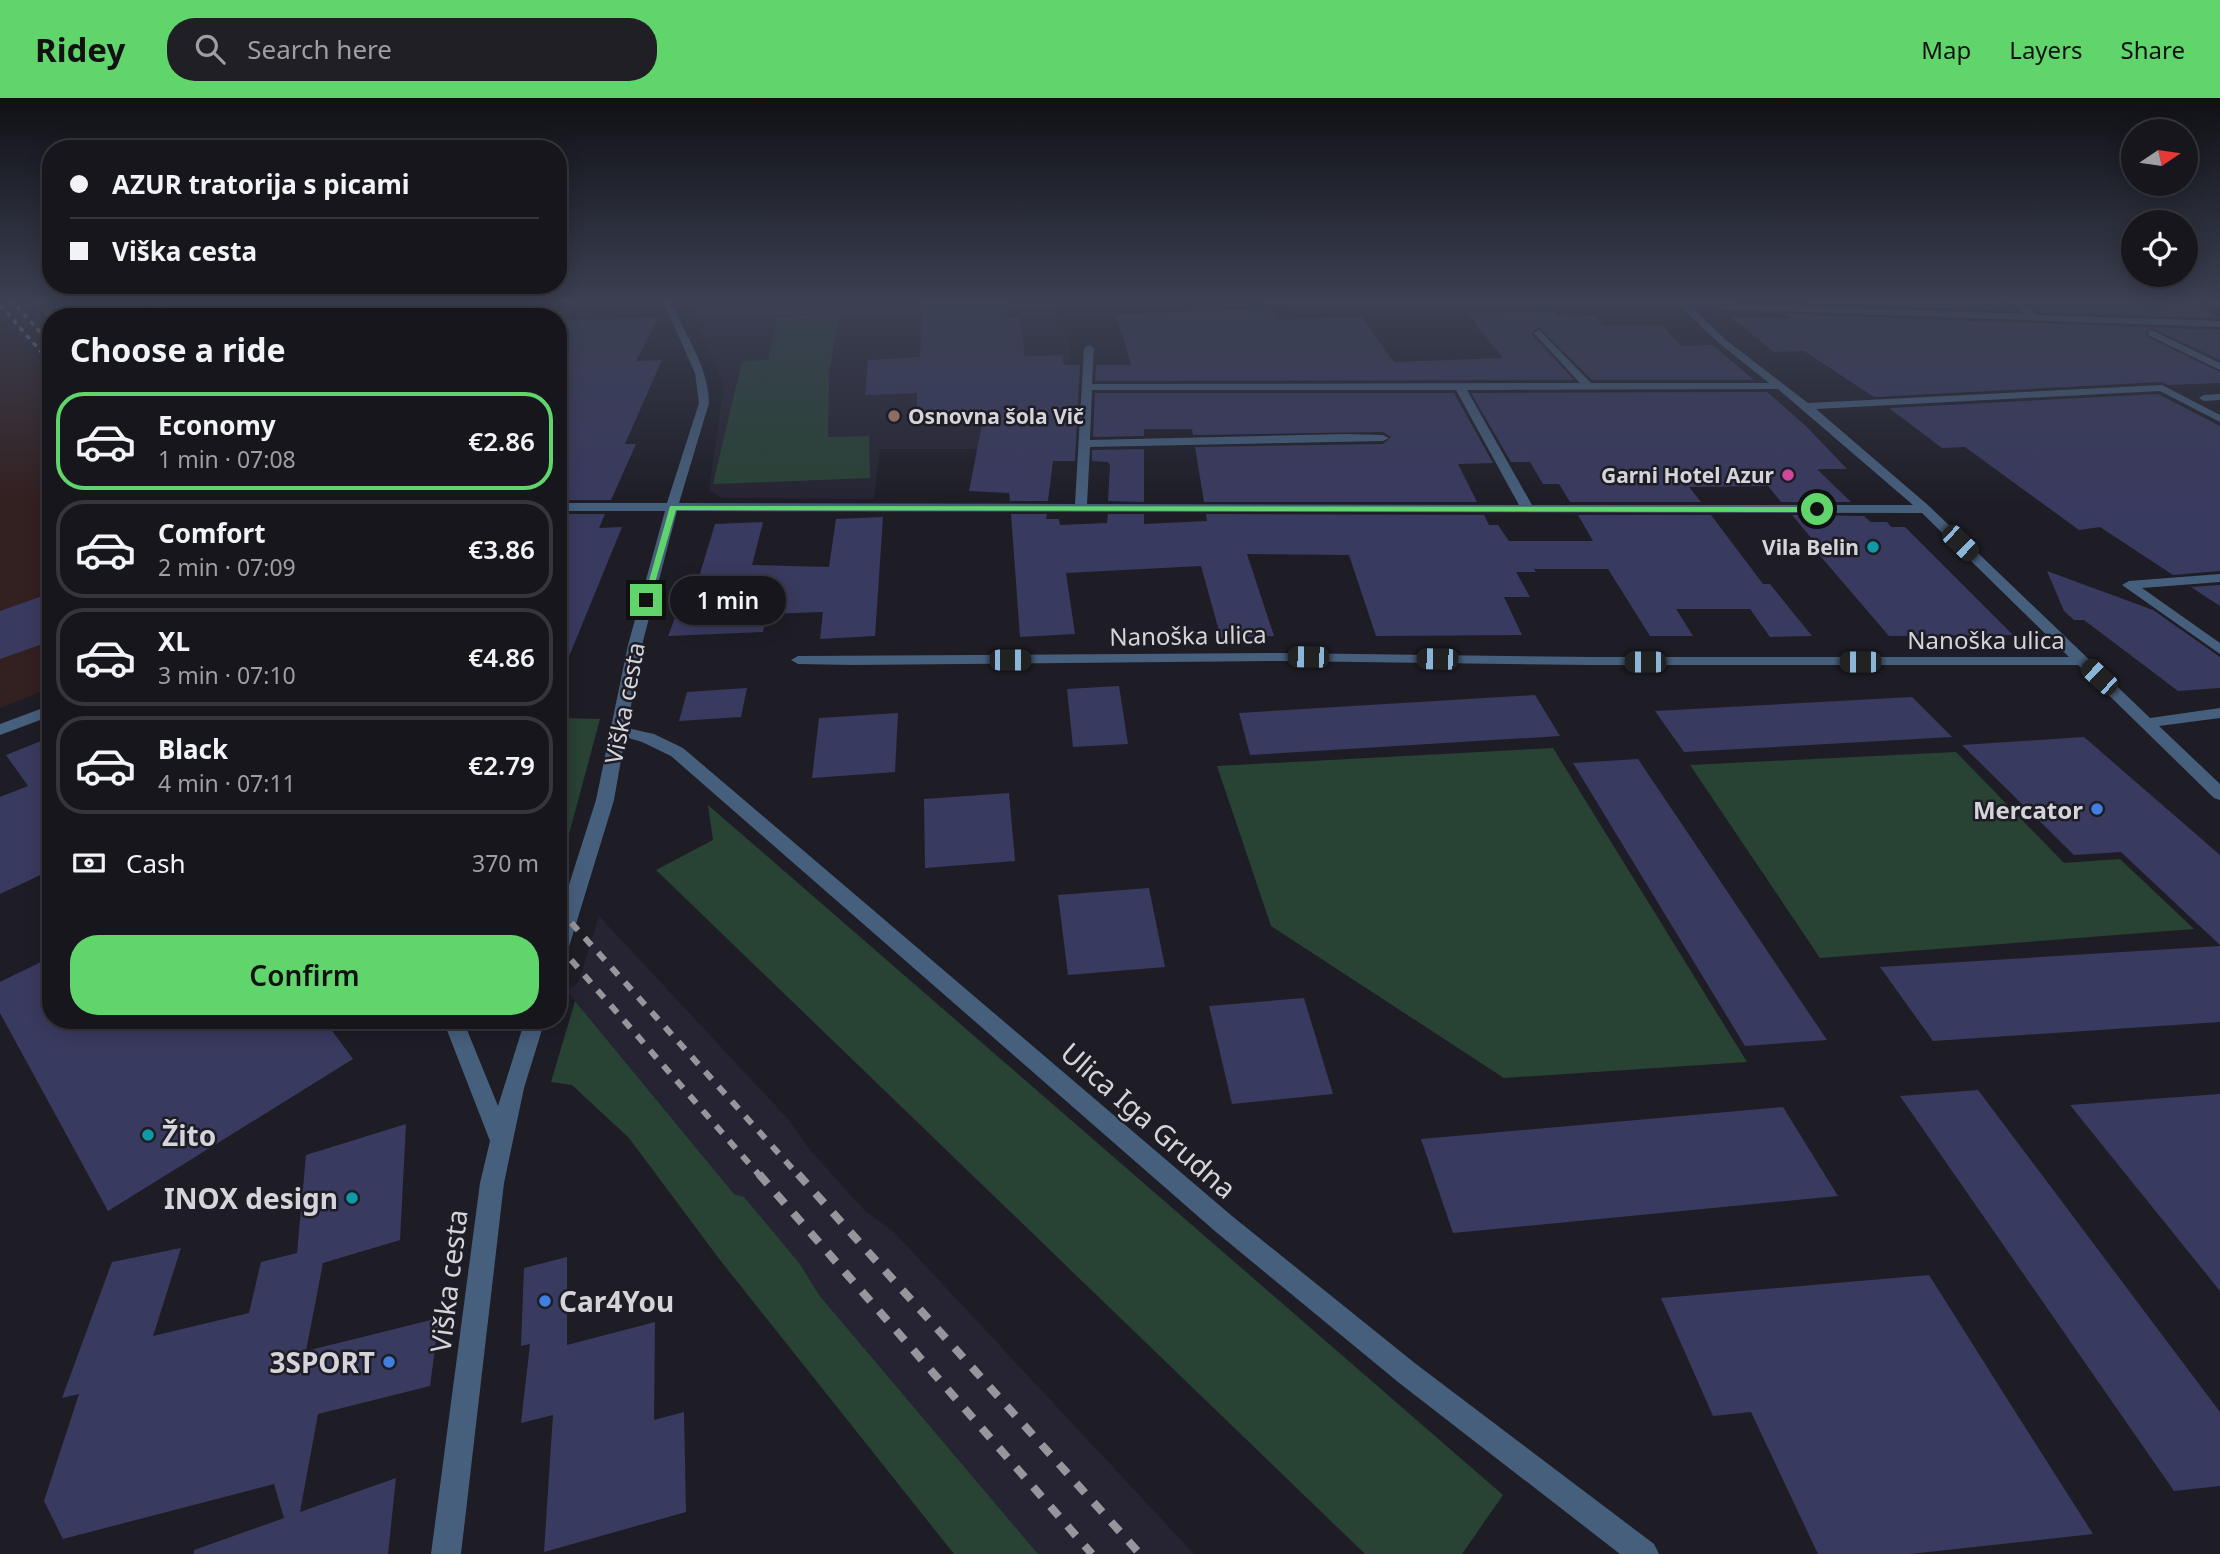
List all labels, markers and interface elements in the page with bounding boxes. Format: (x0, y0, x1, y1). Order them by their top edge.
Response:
search box (167, 18, 657, 81)
text: Ridey (35, 27, 125, 72)
icon: search (191, 30, 229, 68)
text: Search here (247, 31, 392, 67)
text: Map (1921, 33, 1971, 66)
text: Layers (2009, 33, 2083, 66)
text: Share (2121, 33, 2185, 66)
north arrow (2121, 119, 2198, 196)
map controls (2121, 119, 2198, 287)
text: AZUR tratorija s picami (112, 166, 410, 202)
button: locate (2121, 210, 2198, 287)
text: Viška cesta (112, 233, 257, 269)
text: Choose a ride (70, 328, 286, 371)
place label: Osnovna šola Vič (908, 402, 1084, 430)
text: Economy (158, 407, 276, 443)
marker: Osnovna šola Vič (886, 408, 902, 424)
icon: car (74, 410, 137, 473)
text: €2.86 (468, 423, 535, 459)
text: 1 min · 07:08 (158, 443, 296, 475)
place label: Garni Hotel Azur (1601, 461, 1775, 489)
marker: Garni Hotel Azur (1780, 467, 1796, 483)
route start (1801, 493, 1833, 525)
text: Comfort (158, 515, 266, 551)
icon: car (74, 518, 137, 581)
car (1938, 521, 1983, 565)
text: €3.86 (468, 531, 535, 567)
place label: Vila Belin (1762, 533, 1859, 561)
marker: Vila Belin (1865, 539, 1881, 555)
text: 2 min · 07:09 (158, 551, 296, 583)
callout: 1 min (670, 575, 786, 624)
route end (630, 584, 662, 616)
text: 1 min (697, 584, 759, 616)
street label: Nanoška ulica (1109, 617, 1267, 653)
text: XL (158, 623, 190, 659)
street label: Nanoška ulica (1907, 623, 2065, 656)
icon: car (74, 626, 137, 689)
text: €4.86 (468, 639, 535, 675)
street label: Viška cesta (596, 639, 652, 767)
car (1287, 646, 1330, 668)
car (1416, 648, 1459, 670)
car (990, 650, 1032, 671)
car (1625, 652, 1667, 673)
car (1840, 652, 1882, 673)
car (2077, 655, 2122, 699)
text: 3 min · 07:10 (158, 659, 296, 691)
text: Black (158, 731, 228, 767)
icon: car (74, 734, 137, 797)
text: €2.79 (468, 747, 535, 783)
text: 4 min · 07:11 (158, 767, 296, 799)
place label: Mercator (1973, 793, 2083, 826)
marker: Mercator (2089, 801, 2105, 817)
icon: cash (70, 844, 108, 882)
text: Cash (126, 845, 186, 881)
text: 370 m (472, 847, 539, 879)
button: Confirm (70, 935, 539, 1015)
street label: Ulica Iga Grudna (1053, 1033, 1245, 1207)
place label: Žito (162, 1116, 216, 1154)
marker: Žito (140, 1127, 156, 1143)
place label: INOX design (164, 1179, 338, 1217)
marker: INOX design (344, 1190, 360, 1206)
street label: Viška cesta (420, 1207, 476, 1355)
place label: Car4You (559, 1282, 674, 1320)
marker: Car4You (537, 1293, 553, 1309)
place label: 3SPORT (269, 1343, 375, 1381)
marker: 3SPORT (381, 1354, 397, 1370)

